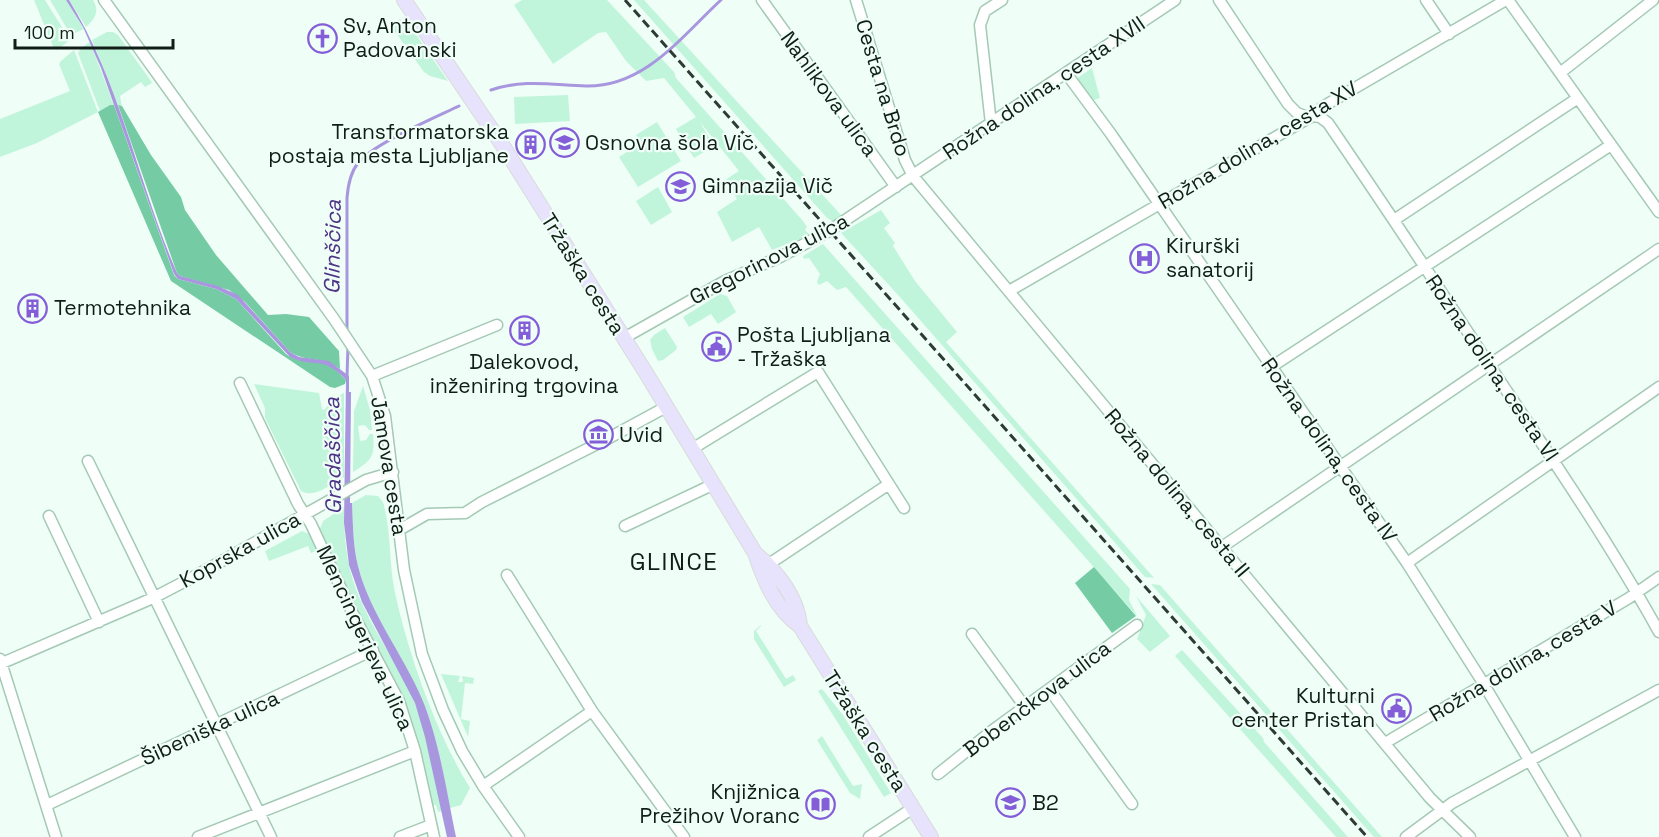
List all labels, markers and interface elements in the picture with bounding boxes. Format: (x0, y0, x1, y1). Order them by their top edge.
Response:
street label: Rožna dolina, cesta XVII (937, 10, 1150, 165)
scale bar (15, 12, 172, 50)
place label: Sv, Anton Padovanski (343, 12, 457, 63)
street label: Cesta na Brdo (850, 16, 917, 160)
text: 100 m (24, 21, 75, 44)
church icon: Sv, Anton Padovanski (306, 22, 338, 54)
street label: Nahlikova ulica (775, 26, 884, 162)
street label: Rožna dolina, cesta XV (1153, 74, 1362, 215)
place label: Transformatorska postaja mesta Ljubljane (268, 118, 509, 169)
school or university icon: Osnovna šola Vič (548, 127, 580, 159)
building icon: Transformatorska postaja mesta Ljubljane (514, 128, 546, 160)
place label: Osnovna šola Vič (585, 129, 754, 156)
school or university icon: Gimnazija Vič (665, 170, 697, 202)
place label: Gimnazija Vič (702, 172, 833, 199)
water label: Glinščica (317, 199, 347, 295)
street label: Gregorinova ulica (685, 207, 853, 310)
street label: Tržaška cesta (535, 208, 632, 340)
place label: Kirurški sanatorij (1166, 232, 1254, 283)
hospital icon: Kirurški sanatorij (1129, 242, 1161, 274)
street label: Rožna dolina, cesta VI (1420, 269, 1565, 466)
building icon: Termotehnika (17, 292, 49, 324)
place label: Termotehnika (54, 294, 191, 321)
building icon: Dalekovod, inženiring trgovina (508, 315, 540, 347)
place label: Pošta Ljubljana - Tržaška (737, 321, 891, 372)
public building icon: Pošta Ljubljana - Tržaška (700, 331, 732, 363)
place label: Dalekovod, inženiring trgovina (430, 348, 618, 399)
street label: Rožna dolina, cesta IV (1255, 352, 1404, 548)
street label: Jamova cesta (365, 394, 414, 537)
water label: Gradaščica (317, 397, 347, 515)
street label: Rožna dolina, cesta II (1099, 403, 1256, 583)
museum icon: Uvid (582, 419, 614, 451)
place label: Uvid (619, 421, 663, 448)
street label: Koprska ulica (175, 505, 305, 594)
street label: Mencingerjeva ulica (311, 541, 420, 735)
district label: GLINCE (630, 546, 718, 577)
street label: Rožna dolina, cesta V (1424, 594, 1622, 727)
street label: Bobenčkova ulica (958, 634, 1116, 763)
street label: Tržaška cesta (817, 665, 914, 797)
place label: Kulturni center Pristan (1231, 682, 1375, 733)
street label: Šibeniška ulica (136, 684, 283, 771)
public building icon: Kulturni center Pristan (1380, 692, 1412, 724)
place label: Knjižnica Prežihov Voranc (640, 778, 800, 829)
school or university icon: B2 (995, 787, 1027, 819)
library icon: Knjižnica Prežihov Voranc (805, 788, 837, 820)
place label: B2 (1032, 789, 1059, 816)

